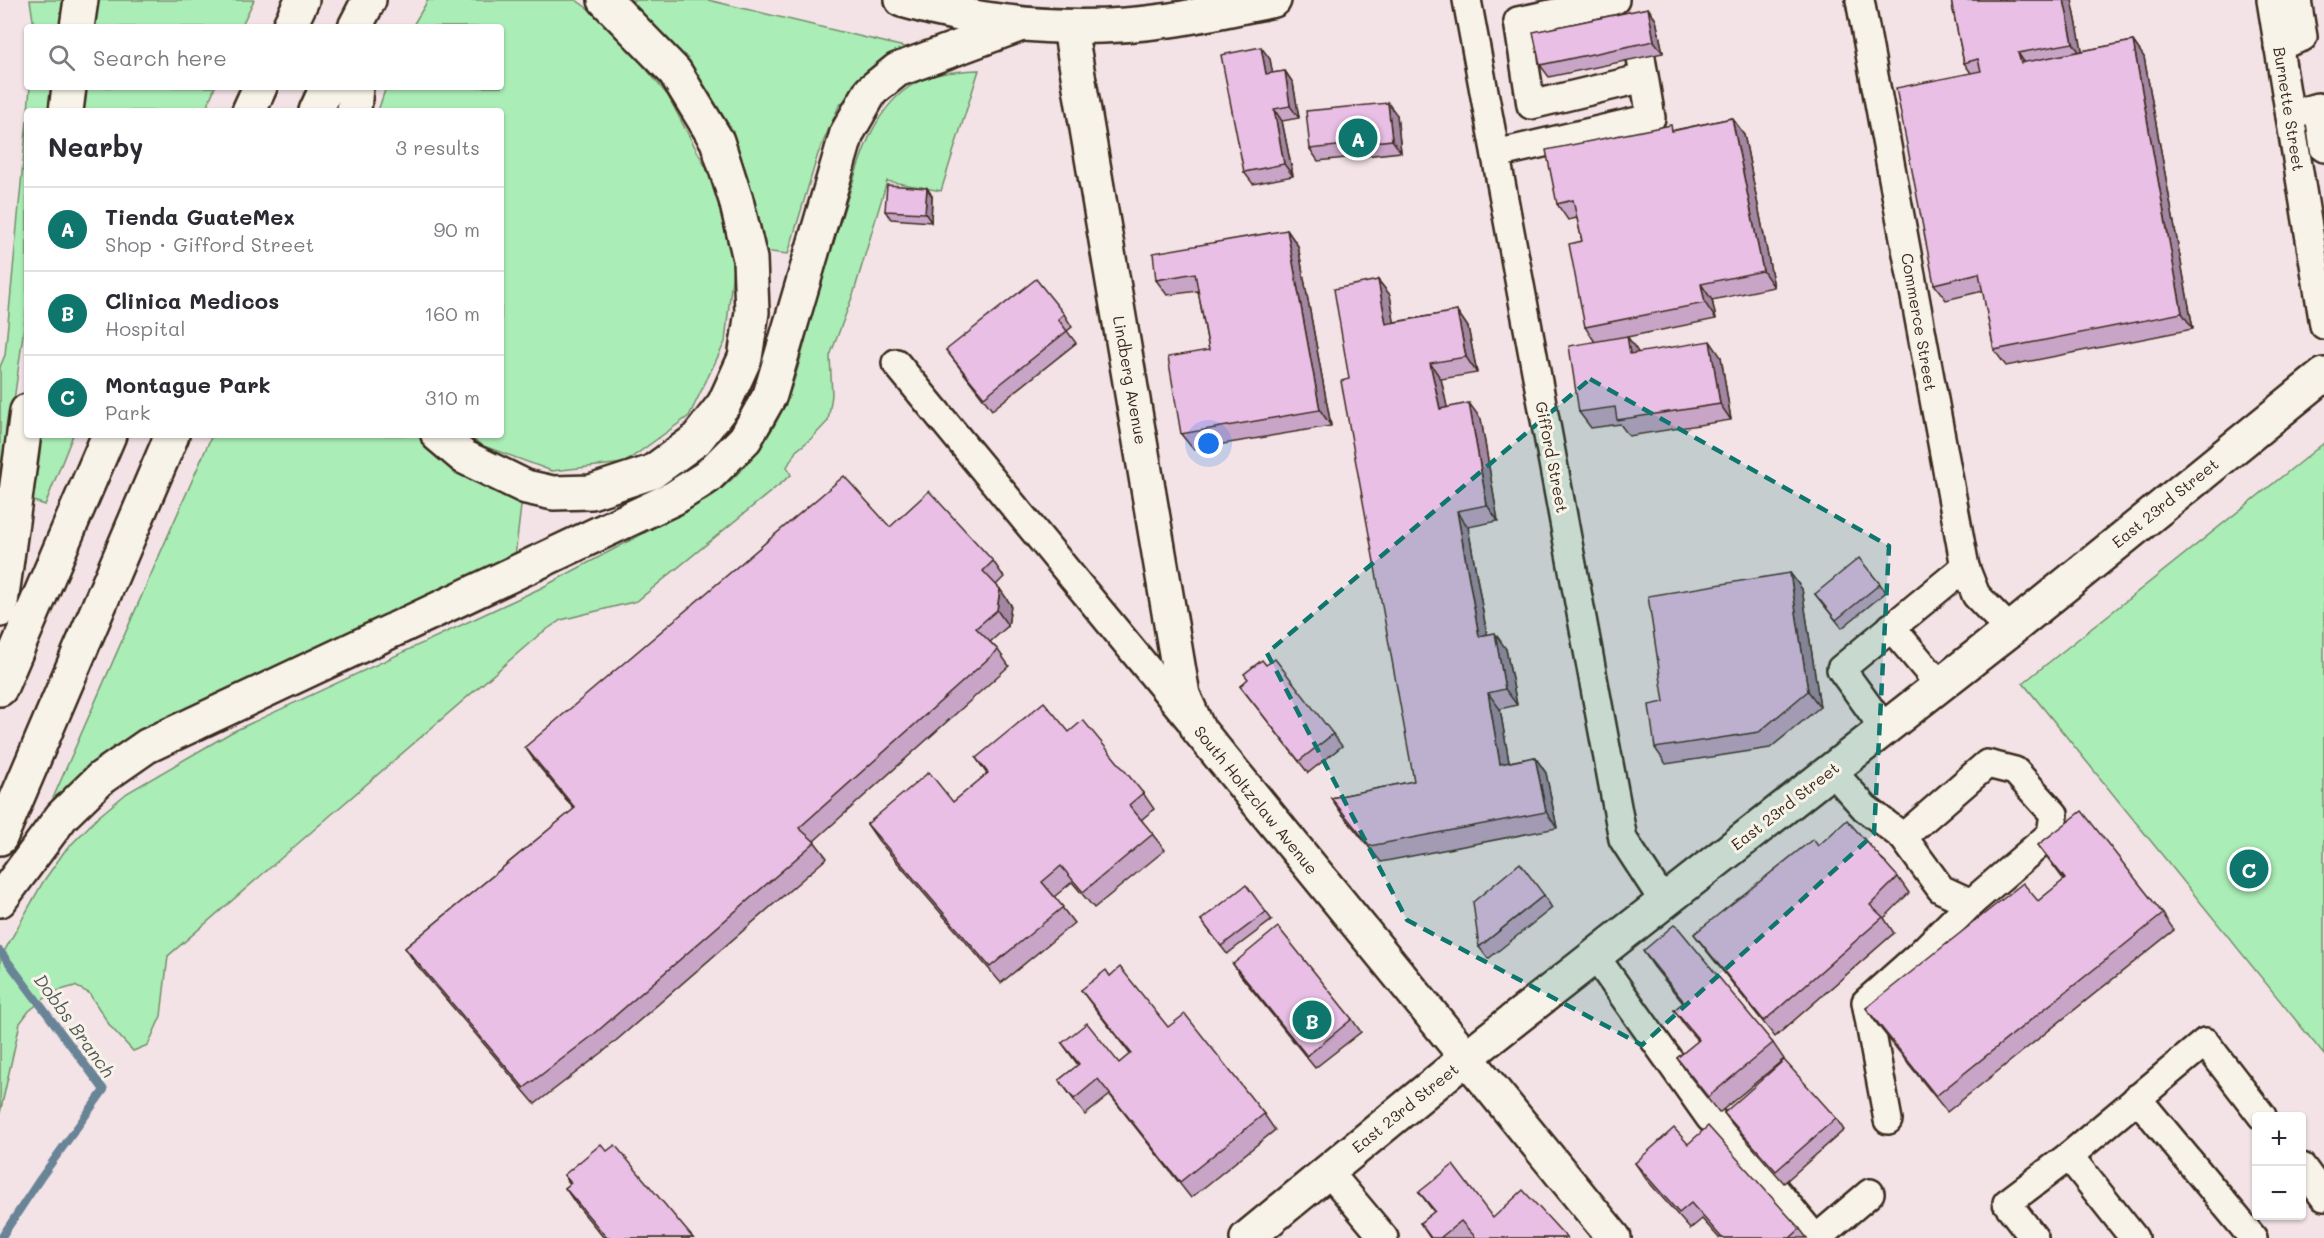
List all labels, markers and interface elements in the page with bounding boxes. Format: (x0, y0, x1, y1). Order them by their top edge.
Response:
search box (24, 24, 504, 90)
icon: search (45, 41, 78, 74)
text: Search here (93, 43, 227, 72)
street label: Burnette Street (2269, 45, 2310, 173)
pin: A (1338, 116, 1378, 160)
text: Nearby (48, 130, 143, 164)
text: 3 results (395, 134, 480, 160)
text: Tienda GuateMex (105, 202, 295, 231)
text: A (61, 216, 74, 242)
text: 90 m (434, 216, 480, 242)
text: Shop · Gifford Street (105, 231, 314, 257)
street label: Commerce Street (1897, 251, 1942, 393)
text: Clinica Medicos (105, 286, 279, 315)
text: B (61, 300, 74, 326)
text: 160 m (424, 300, 480, 326)
street label: Lindberg Avenue (1109, 314, 1152, 446)
text: Hospital (105, 315, 186, 341)
text: Montague Park (105, 370, 271, 399)
text: C (60, 384, 75, 410)
text: 310 m (425, 384, 480, 410)
text: Park (105, 399, 150, 425)
street label: Gifford Street (1531, 399, 1574, 514)
your location (1194, 429, 1223, 458)
street label: East 23rd Street (2107, 453, 2222, 552)
street label: South Holtzclaw Avenue (1190, 721, 1323, 878)
street label: East 23rd Street (1726, 757, 1843, 854)
pin: C (2230, 846, 2268, 892)
water label: Dobbs Branch (29, 969, 121, 1082)
pin: B (1292, 998, 1332, 1042)
street label: East 23rd Street (1347, 1058, 1462, 1157)
map controls (2252, 1112, 2306, 1220)
button: + (2252, 1112, 2306, 1166)
button: − (2252, 1166, 2306, 1220)

